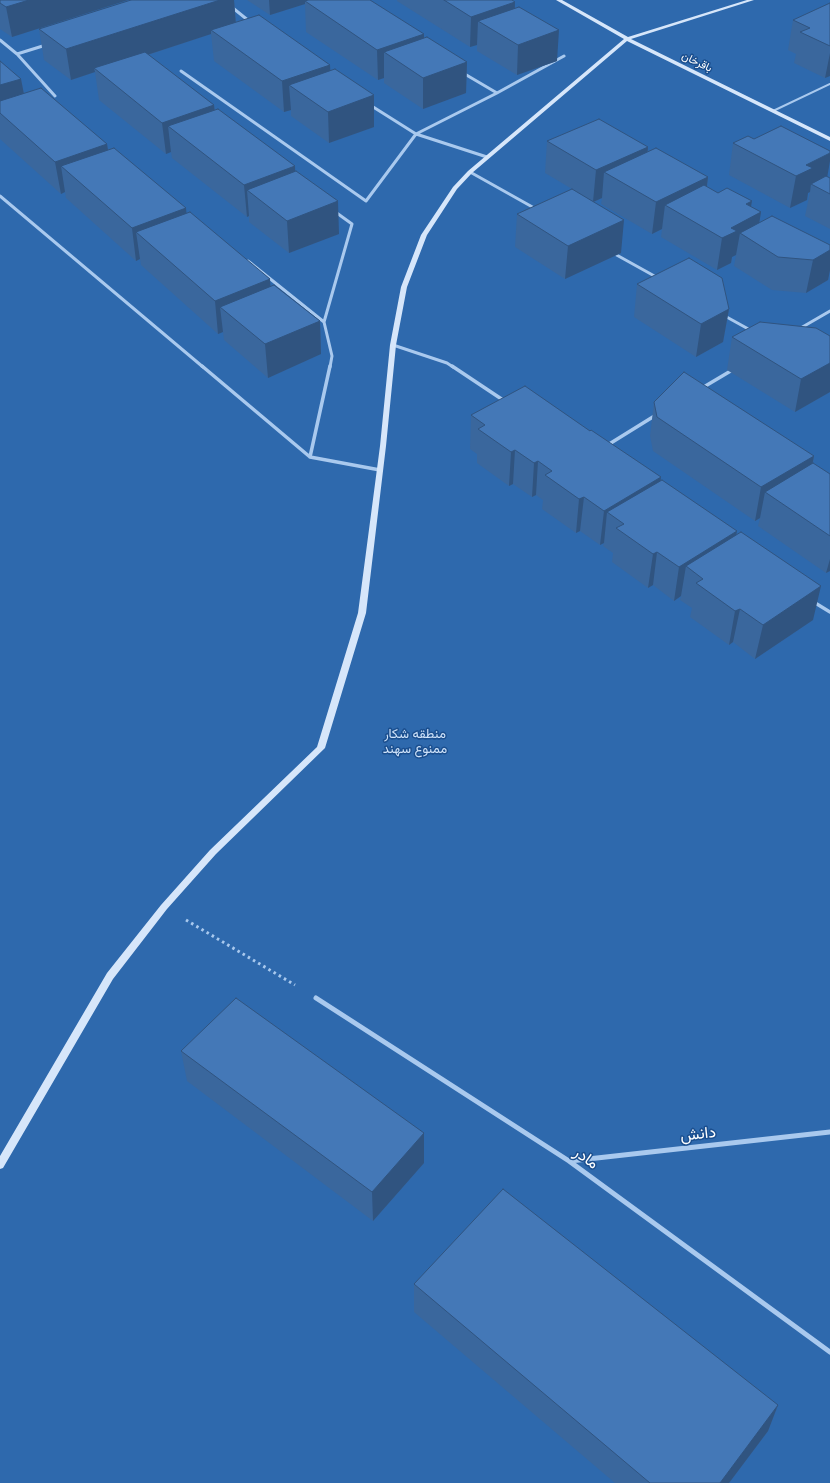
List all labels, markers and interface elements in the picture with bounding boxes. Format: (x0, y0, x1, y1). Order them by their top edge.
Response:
street label: باقرخان (680, 49, 714, 75)
park label: منطقه شکار ممنوع سهند (383, 726, 447, 757)
street label: دانش (679, 1123, 717, 1145)
street label: مادر (570, 1143, 602, 1173)

